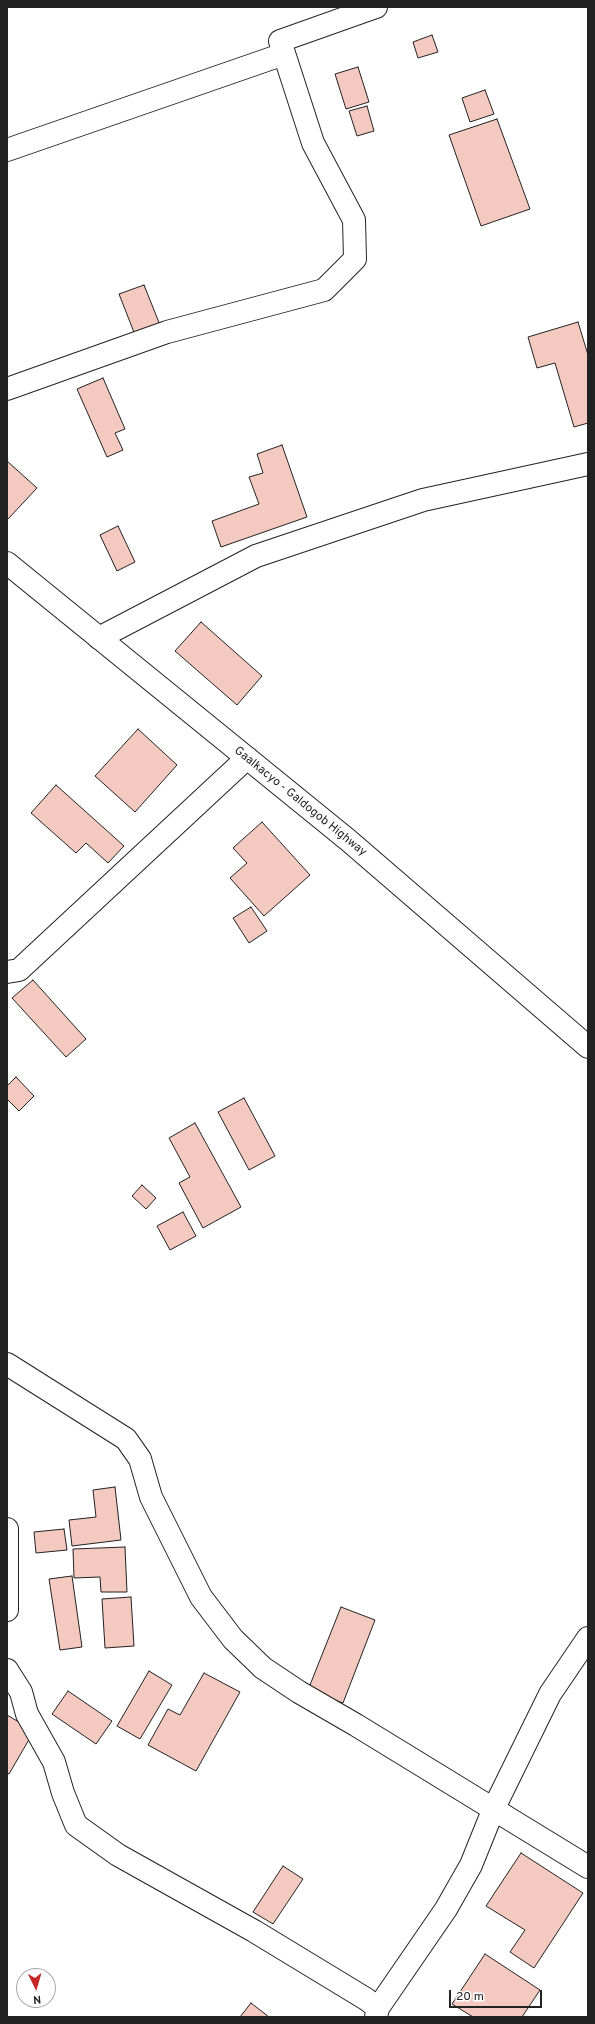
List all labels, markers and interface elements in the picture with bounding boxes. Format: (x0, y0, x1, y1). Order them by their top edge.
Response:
street label: Gaalkacyo - Galdogob Highway (231, 744, 369, 860)
north arrow (16, 1968, 56, 2008)
scale bar (451, 1982, 544, 2008)
text: 20 m (456, 1989, 484, 2005)
text: N (32, 1992, 42, 2006)

